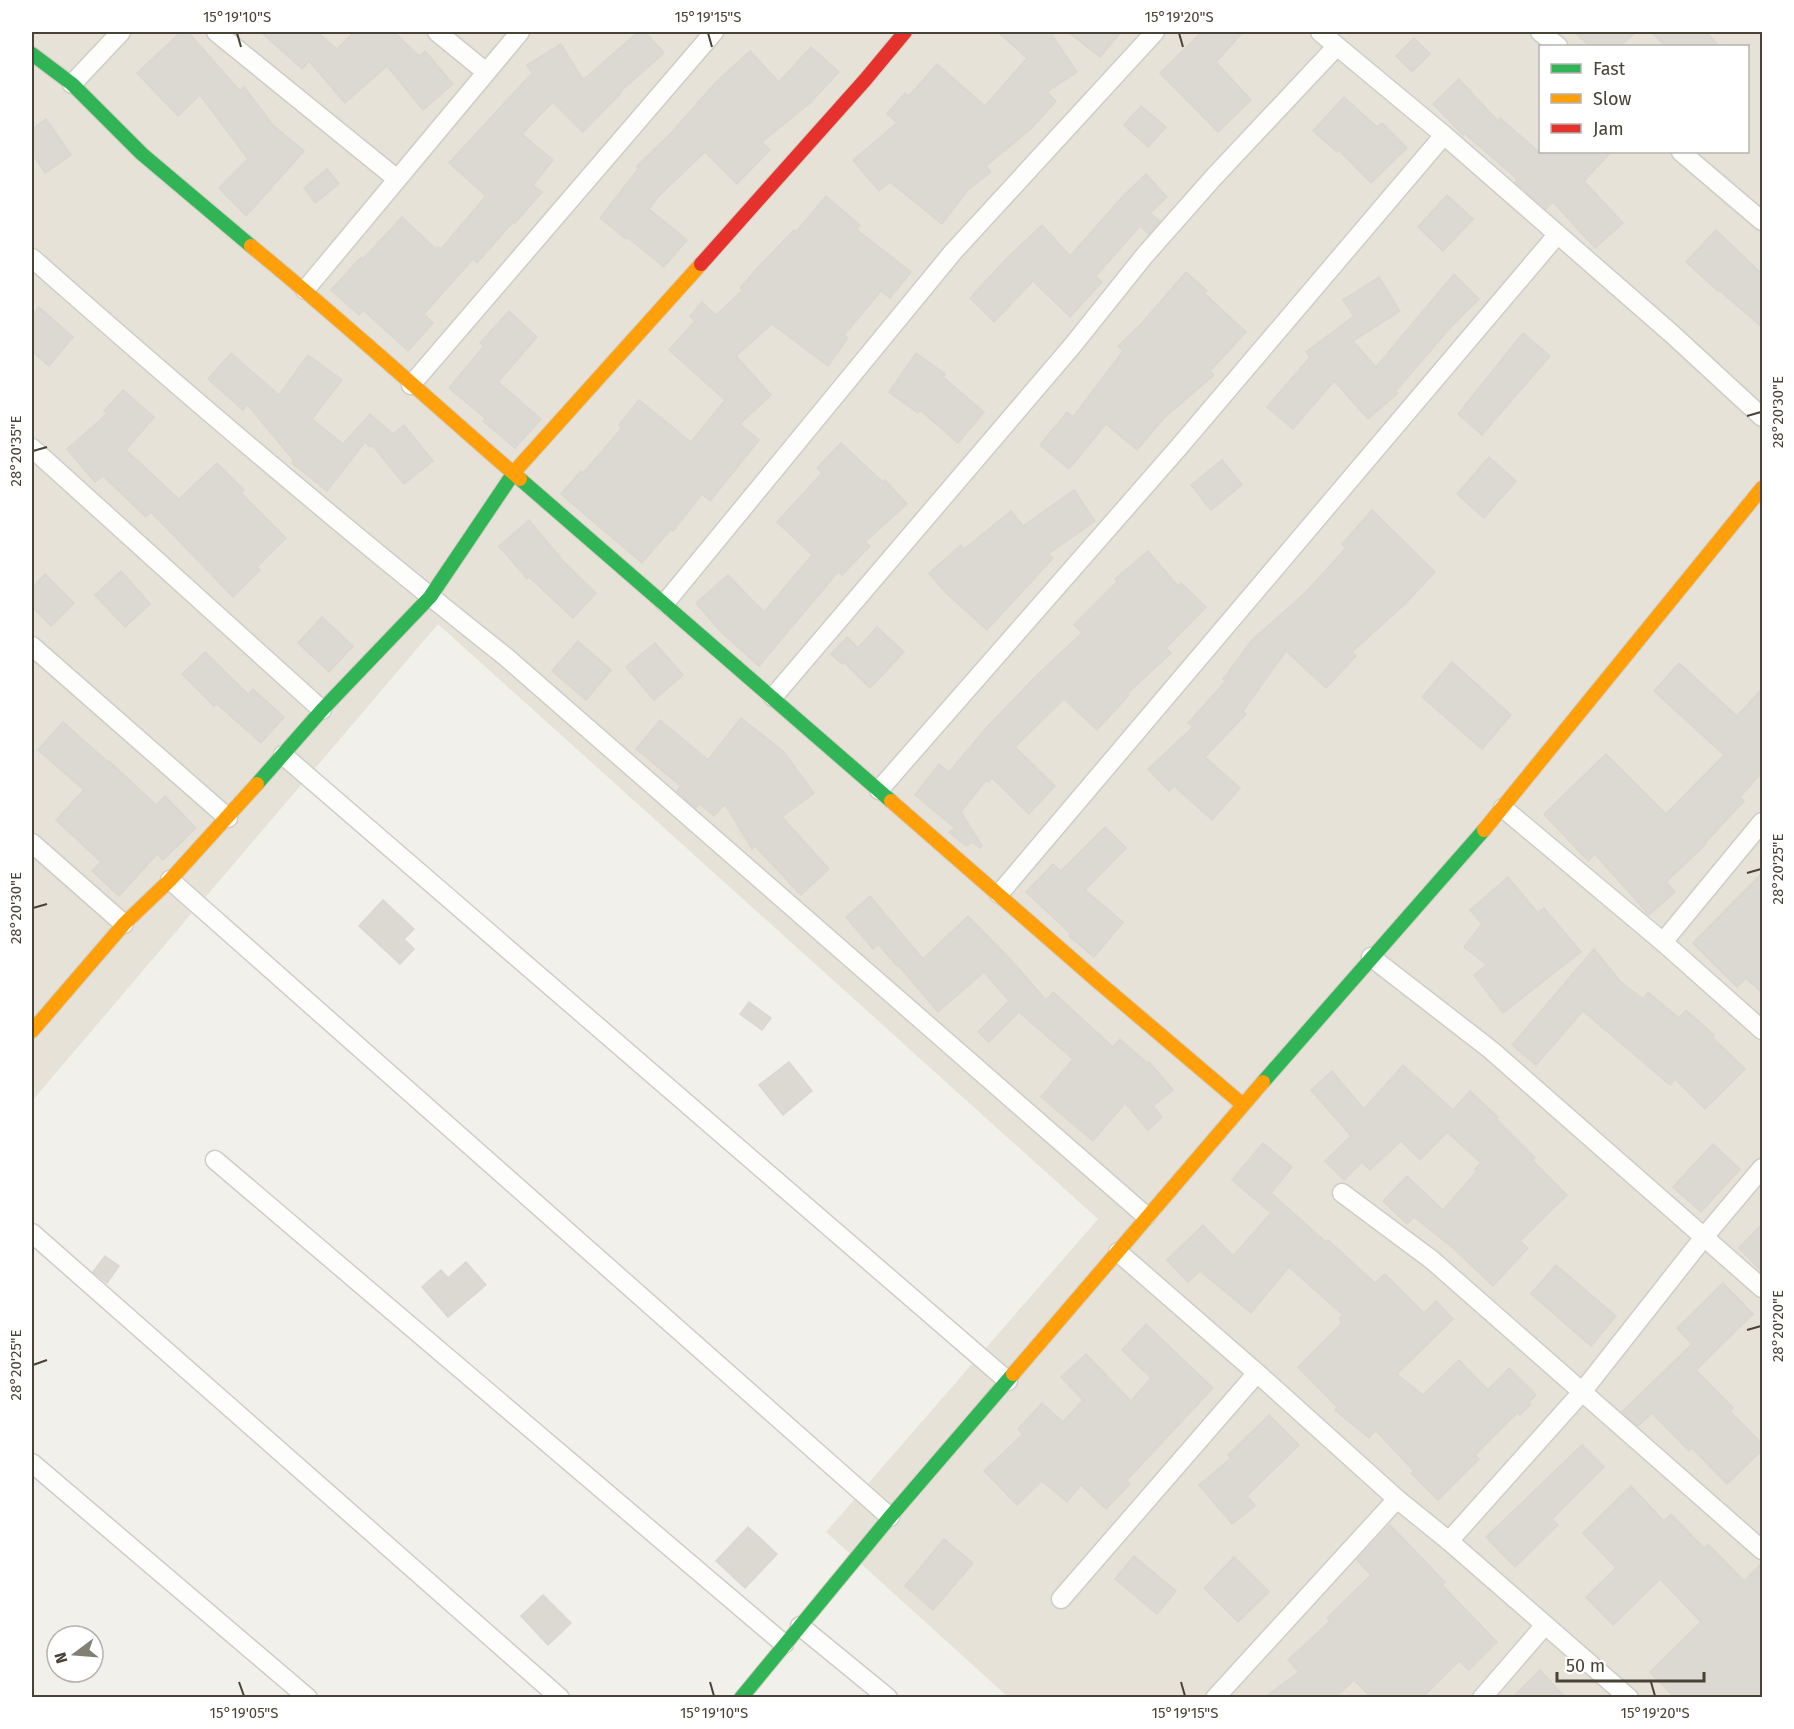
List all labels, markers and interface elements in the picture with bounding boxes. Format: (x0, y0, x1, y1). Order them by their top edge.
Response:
text: 15°19'10"S (203, 8, 271, 26)
text: 15°19'15"S (674, 8, 742, 26)
text: 15°19'20"S (1144, 8, 1214, 26)
legend (1539, 45, 1749, 153)
text: Fast (1593, 58, 1626, 80)
text: Slow (1593, 88, 1632, 110)
text: Jam (1593, 118, 1624, 140)
text: 28°20'30"E (1769, 376, 1787, 448)
text: 28°20'35"E (7, 415, 25, 487)
text: 28°20'25"E (1769, 834, 1787, 904)
text: 28°20'30"E (7, 872, 25, 944)
text: 28°20'20"E (1769, 1290, 1787, 1362)
text: 28°20'25"E (7, 1330, 25, 1400)
north arrow (45, 1624, 105, 1684)
scale bar (1557, 1645, 1704, 1683)
text: N (50, 1650, 72, 1666)
text: 50 m (1566, 1655, 1605, 1677)
text: 15°19'05"S (210, 1704, 278, 1722)
text: 15°19'10"S (680, 1704, 748, 1722)
text: 15°19'15"S (1151, 1704, 1219, 1722)
text: 15°19'20"S (1620, 1704, 1690, 1722)

